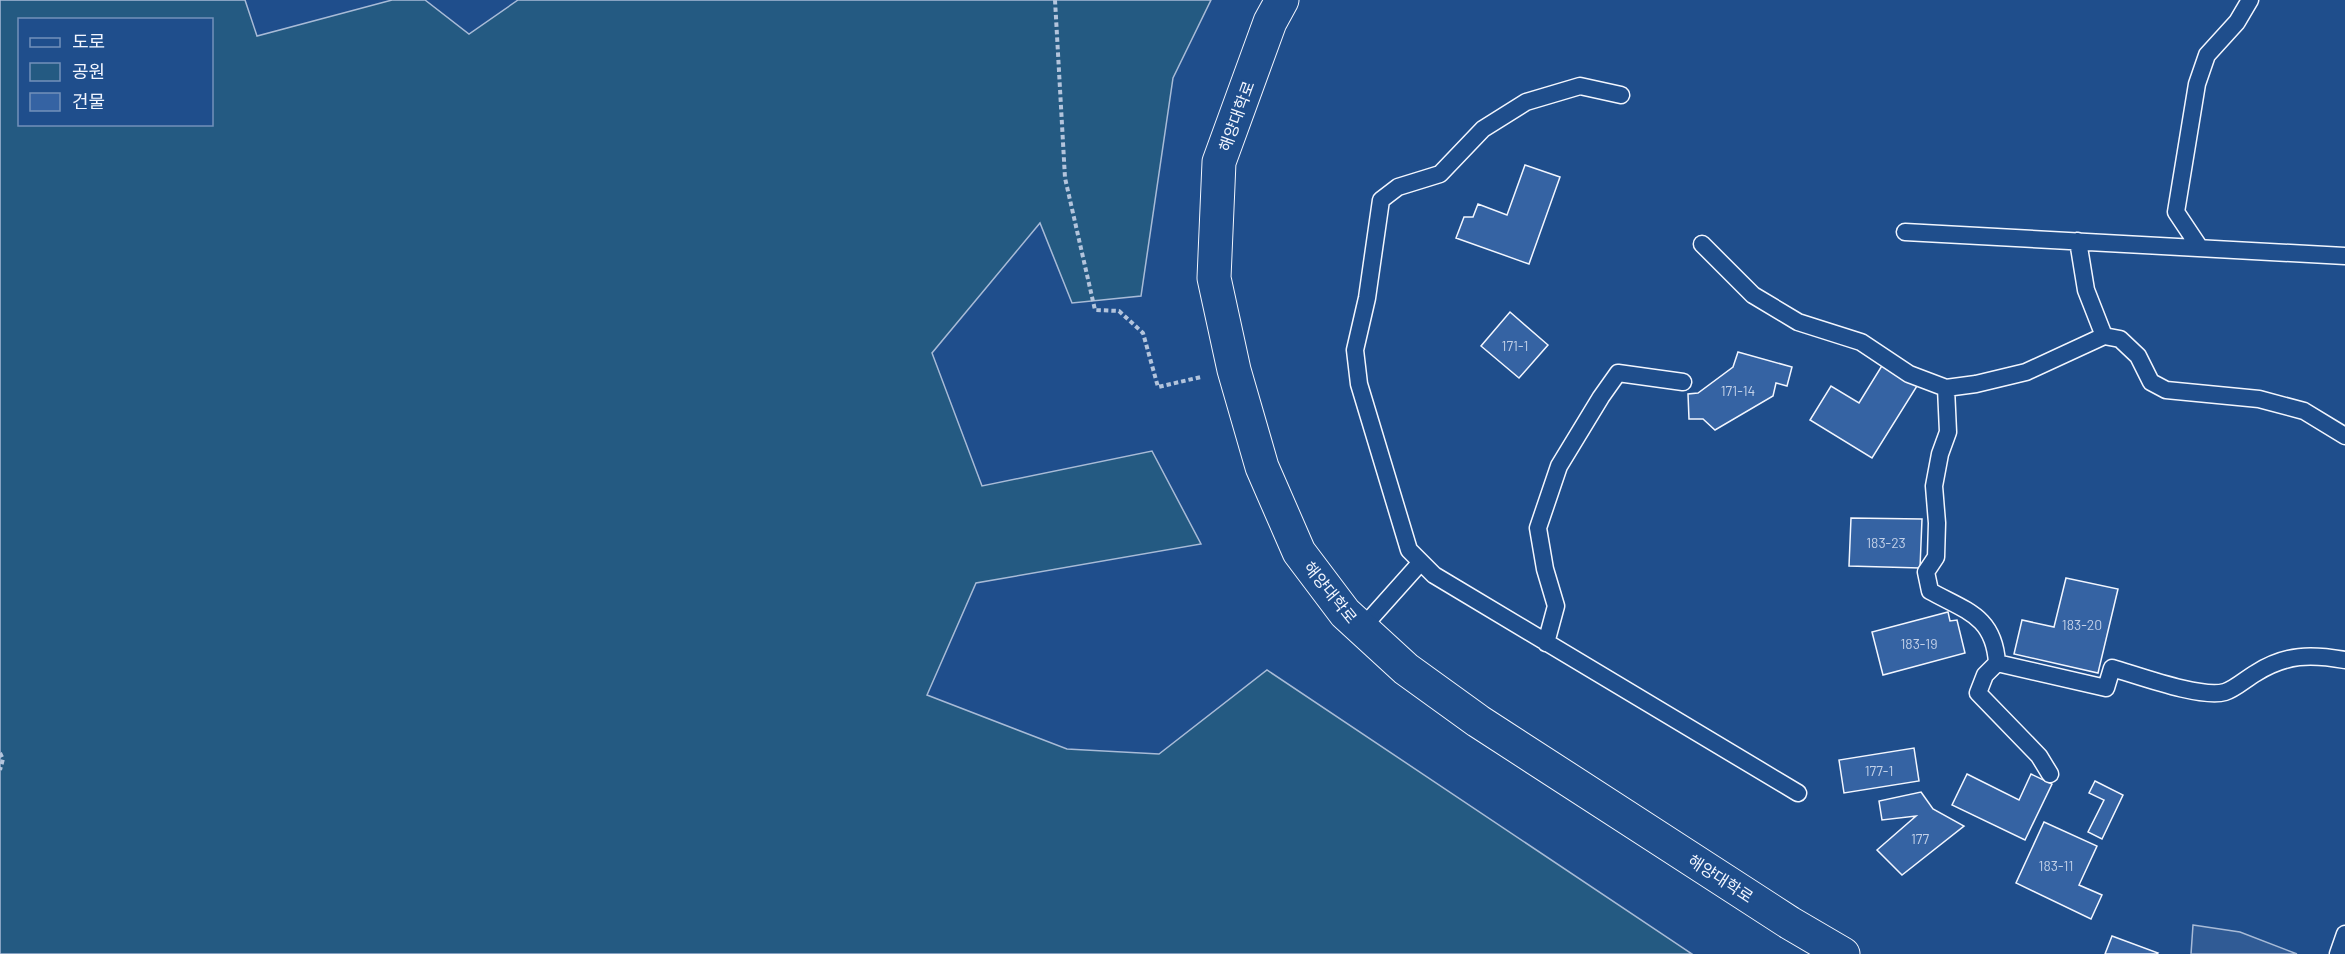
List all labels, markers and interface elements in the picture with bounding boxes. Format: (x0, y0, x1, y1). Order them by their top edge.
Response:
legend (18, 18, 213, 126)
text: 도로 (72, 30, 105, 52)
text: 공원 (72, 60, 105, 82)
street label: 해양대학로 (1214, 78, 1258, 154)
text: 건물 (72, 90, 105, 112)
house number: 171-1 (1502, 337, 1528, 354)
house number: 171-14 (1721, 382, 1755, 399)
house number: 183-23 (1866, 534, 1906, 551)
street label: 해양대학로 (1300, 557, 1362, 627)
house number: 183-20 (2062, 616, 2102, 633)
house number: 183-19 (1900, 635, 1938, 652)
house number: 177-1 (1865, 762, 1893, 779)
house number: 177 (1911, 830, 1929, 847)
street label: 해양대학로 (1685, 850, 1757, 906)
house number: 183-11 (2039, 857, 2073, 874)

